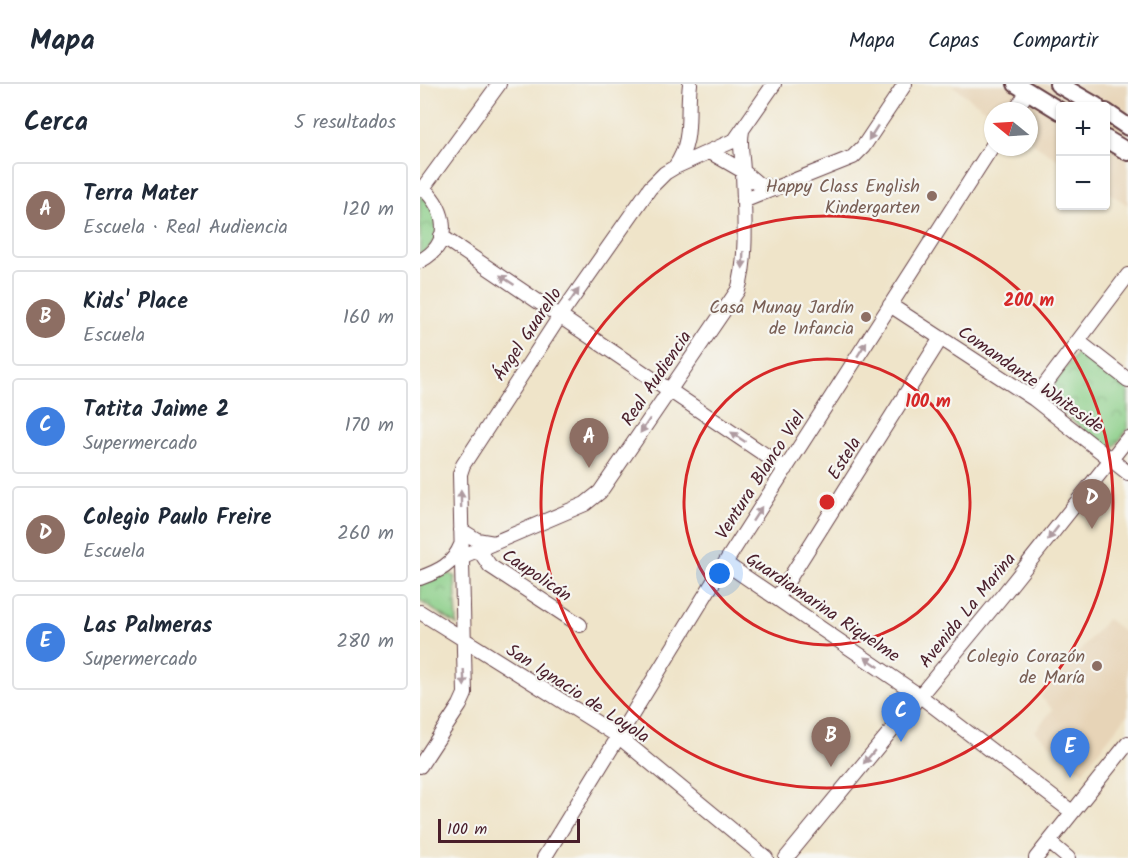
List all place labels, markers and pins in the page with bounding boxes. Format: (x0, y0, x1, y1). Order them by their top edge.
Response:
place label: Happy Class English Kindergarten (766, 173, 920, 223)
marker: Happy Class English Kindergarten (925, 189, 939, 203)
place label: Casa Munay Jardín de Infancia (709, 294, 854, 344)
marker: Casa Munay Jardín de Infancia (859, 310, 873, 324)
pin: A (570, 418, 608, 468)
pin: D (1072, 480, 1112, 529)
centre of rings (817, 492, 837, 512)
place label: Colegio Corazón de María (966, 643, 1085, 693)
marker: Colegio Corazón de María (1090, 659, 1104, 673)
pin: C (882, 692, 920, 742)
pin: B (812, 718, 850, 767)
pin: E (1050, 728, 1090, 778)

